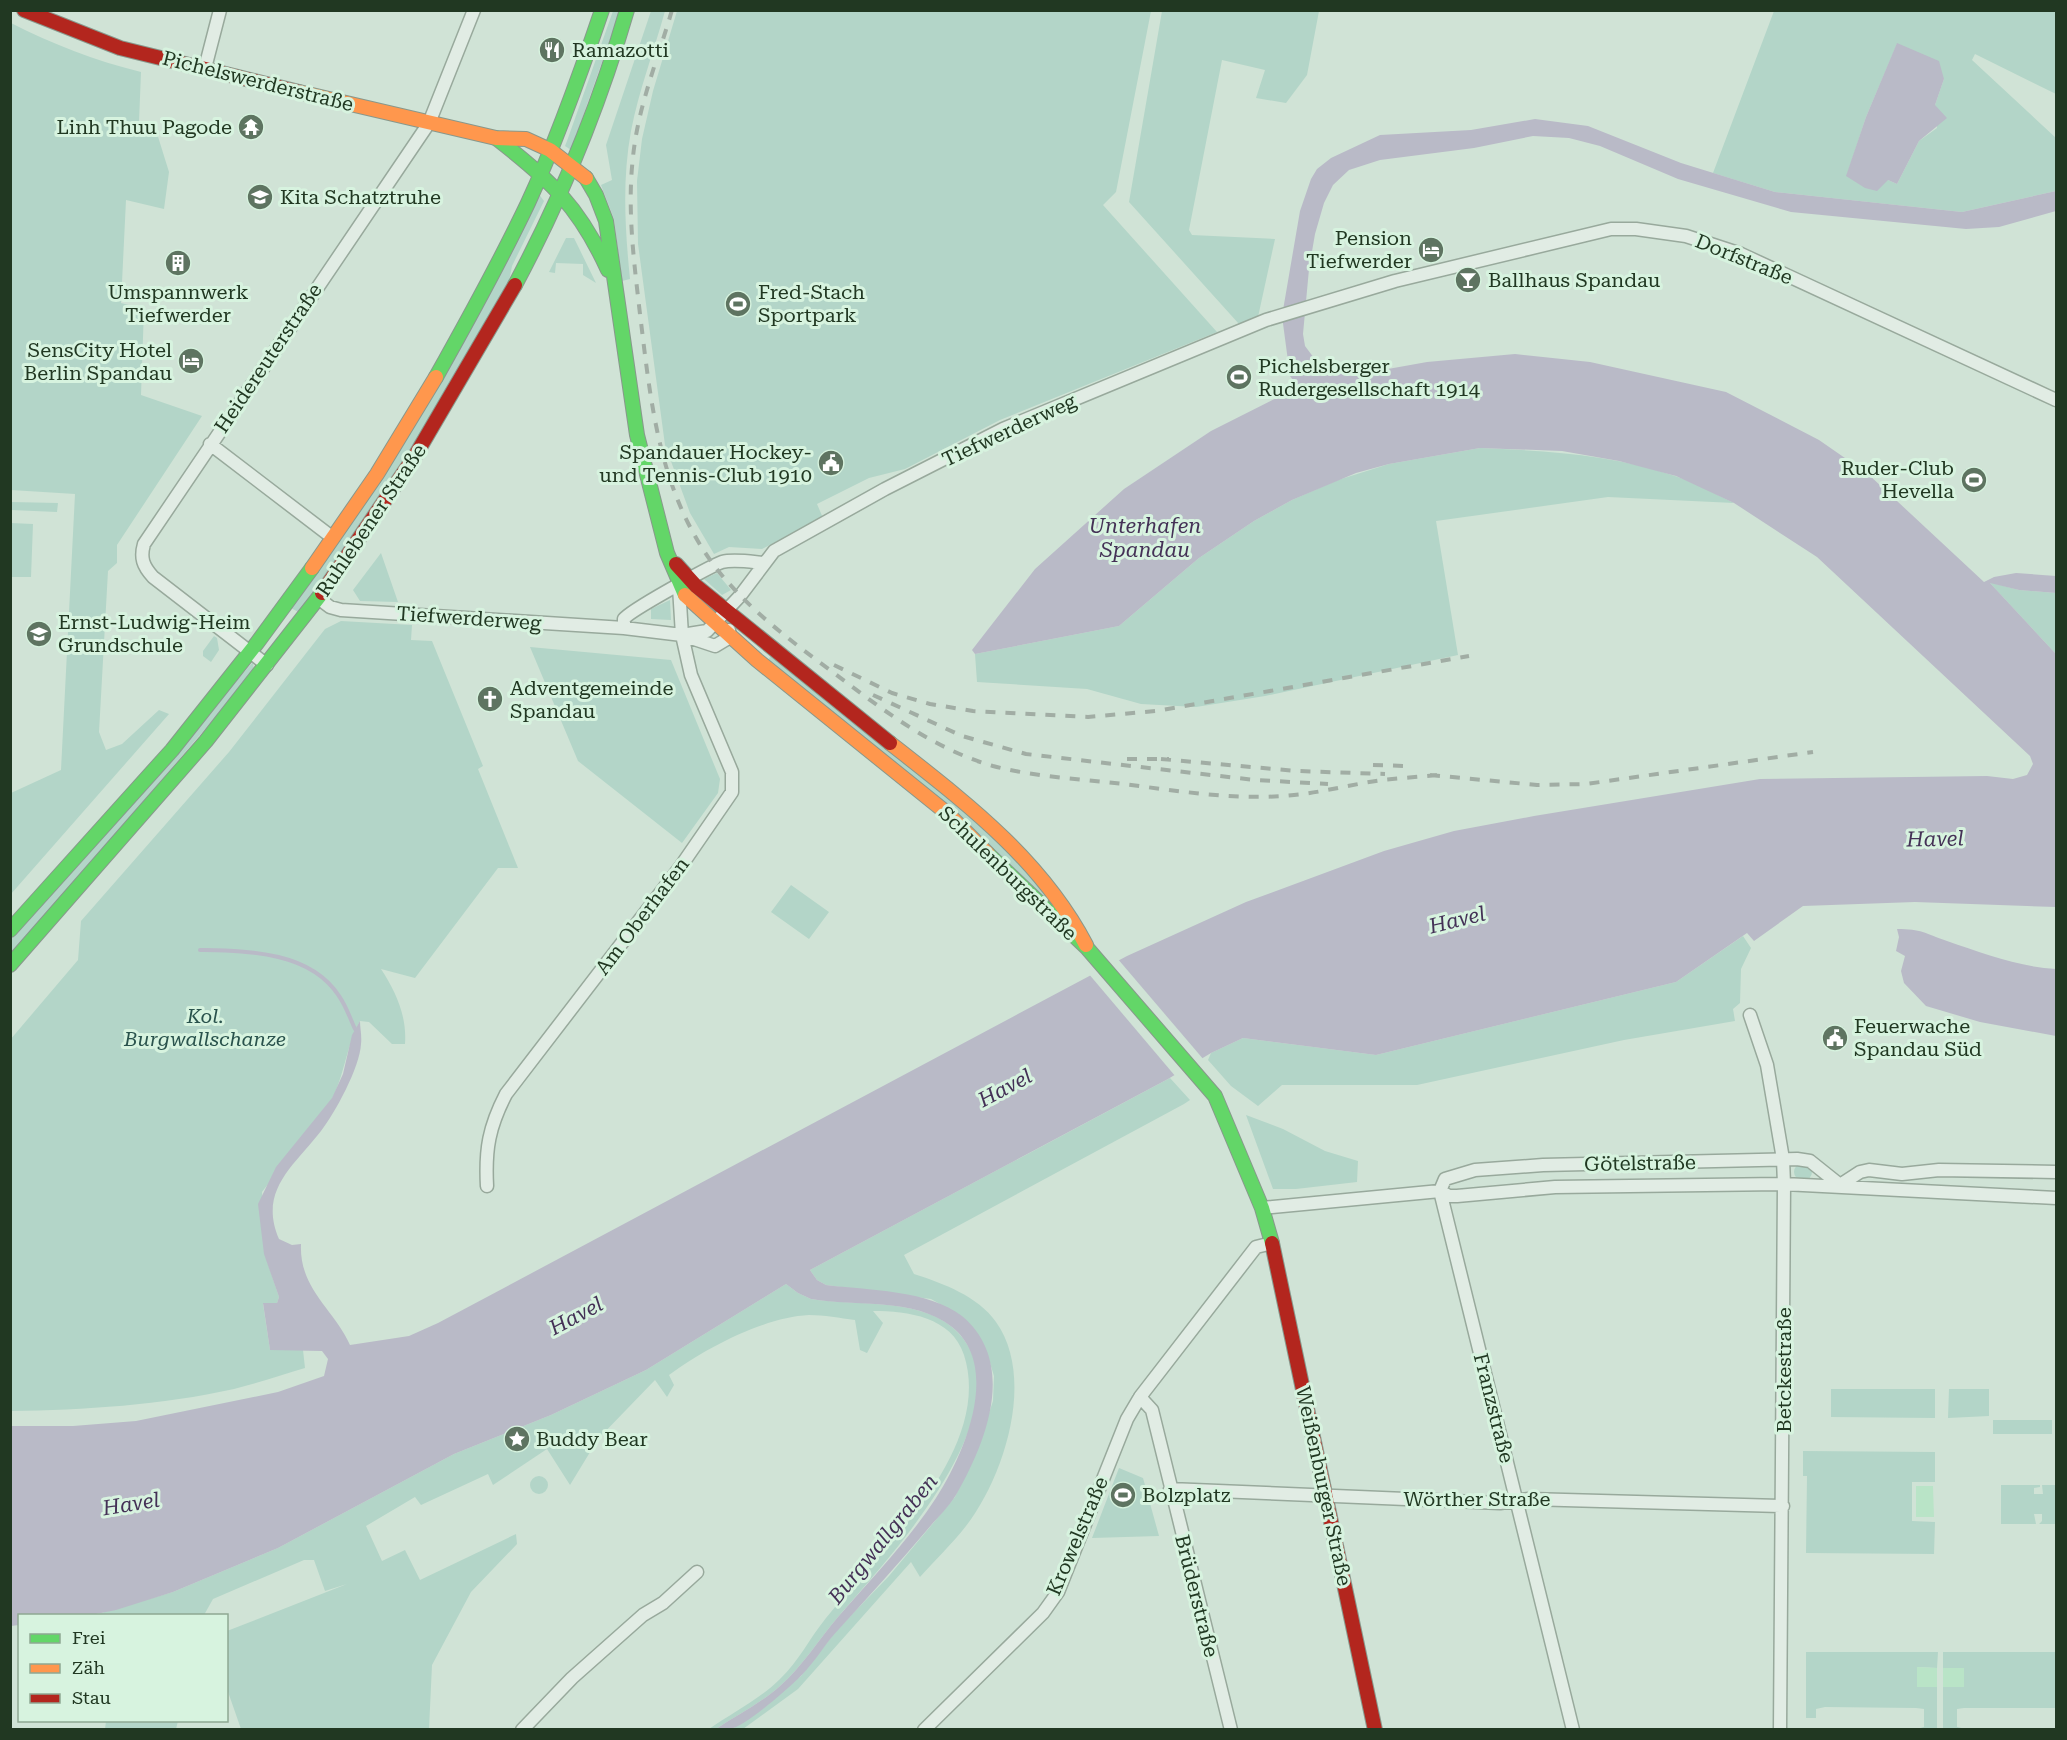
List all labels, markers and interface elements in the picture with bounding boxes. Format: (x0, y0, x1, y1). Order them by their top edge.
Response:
restaurant icon: Ramazotti (537, 35, 567, 65)
place label: Ramazotti (572, 38, 669, 62)
street label: Pichelswerderstraße (160, 46, 356, 116)
temple icon: Linh Thuu Pagode (236, 112, 266, 142)
place label: Linh Thuu Pagode (56, 115, 232, 139)
school or university icon: Kita Schatztruhe (245, 182, 275, 212)
place label: Kita Schatztruhe (280, 185, 441, 209)
place label: Pension Tiefwerder (1306, 226, 1412, 273)
street label: Dorfstraße (1692, 229, 1796, 289)
hotel icon: Pension Tiefwerder (1416, 235, 1446, 265)
building icon: Umspannwerk Tiefwerder (163, 248, 193, 278)
bar icon: Ballhaus Spandau (1453, 265, 1483, 295)
place label: Ballhaus Spandau (1488, 268, 1661, 292)
street label: Heidereuterstraße (209, 279, 327, 437)
place label: Umspannwerk Tiefwerder (108, 280, 249, 327)
place label: Fred-Stach Sportpark (758, 280, 865, 327)
sports icon: Fred-Stach Sportpark (723, 289, 753, 319)
place label: SensCity Hotel Berlin Spandau (24, 338, 173, 385)
hotel icon: SensCity Hotel Berlin Spandau (176, 346, 206, 376)
place label: Pichelsberger Rudergesellschaft 1914 (1258, 354, 1481, 401)
sports icon: Pichelsberger Rudergesellschaft 1914 (1224, 362, 1254, 392)
street label: Tiefwerderweg (938, 388, 1080, 471)
street label: Ruhlebener Straße (311, 439, 431, 601)
place label: Spandauer Hockey- und Tennis-Club 1910 (599, 440, 812, 487)
public building icon: Spandauer Hockey- und Tennis-Club 1910 (816, 448, 846, 478)
place label: Ruder-Club Hevella (1841, 456, 1954, 503)
sports icon: Ruder-Club Hevella (1959, 465, 1989, 495)
water label: Unterhafen Spandau (1089, 514, 1201, 562)
street label: Tiefwerderweg (396, 601, 543, 635)
place label: Ernst-Ludwig-Heim Grundschule (58, 610, 251, 657)
school or university icon: Ernst-Ludwig-Heim Grundschule (24, 619, 54, 649)
place label: Adventgemeinde Spandau (510, 676, 673, 723)
church icon: Adventgemeinde Spandau (475, 684, 505, 714)
street label: Schulenburgstraße (934, 801, 1082, 945)
water label: Havel (1905, 827, 1964, 852)
street label: Am Oberhafen (590, 853, 694, 979)
water label: Havel (1425, 901, 1488, 939)
park label: Kol. Burgwallschanze (123, 1004, 286, 1051)
place label: Feuerwache Spandau Süd (1854, 1014, 1982, 1061)
public building icon: Feuerwache Spandau Süd (1820, 1023, 1850, 1053)
water label: Havel (973, 1064, 1036, 1113)
street label: Götelstraße (1584, 1150, 1696, 1176)
water label: Havel (544, 1292, 607, 1341)
street label: Betckestraße (1772, 1307, 1796, 1433)
street label: Franzstraße (1469, 1351, 1519, 1465)
street label: Weißenburger Straße (1291, 1384, 1357, 1588)
place icon: Buddy Bear (502, 1424, 532, 1454)
place label: Buddy Bear (536, 1427, 648, 1451)
water label: Burgwallgraben (823, 1469, 943, 1609)
street label: Krowelstraße (1041, 1473, 1113, 1599)
sports icon: Bolzplatz (1108, 1480, 1138, 1510)
place label: Bolzplatz (1142, 1483, 1230, 1507)
street label: Wörther Straße (1403, 1487, 1551, 1511)
water label: Havel (100, 1488, 161, 1520)
street label: Brüderstraße (1170, 1532, 1224, 1660)
legend (18, 1614, 228, 1722)
text: Frei (72, 1627, 106, 1648)
text: Zäh (72, 1657, 105, 1678)
text: Stau (72, 1687, 111, 1708)

